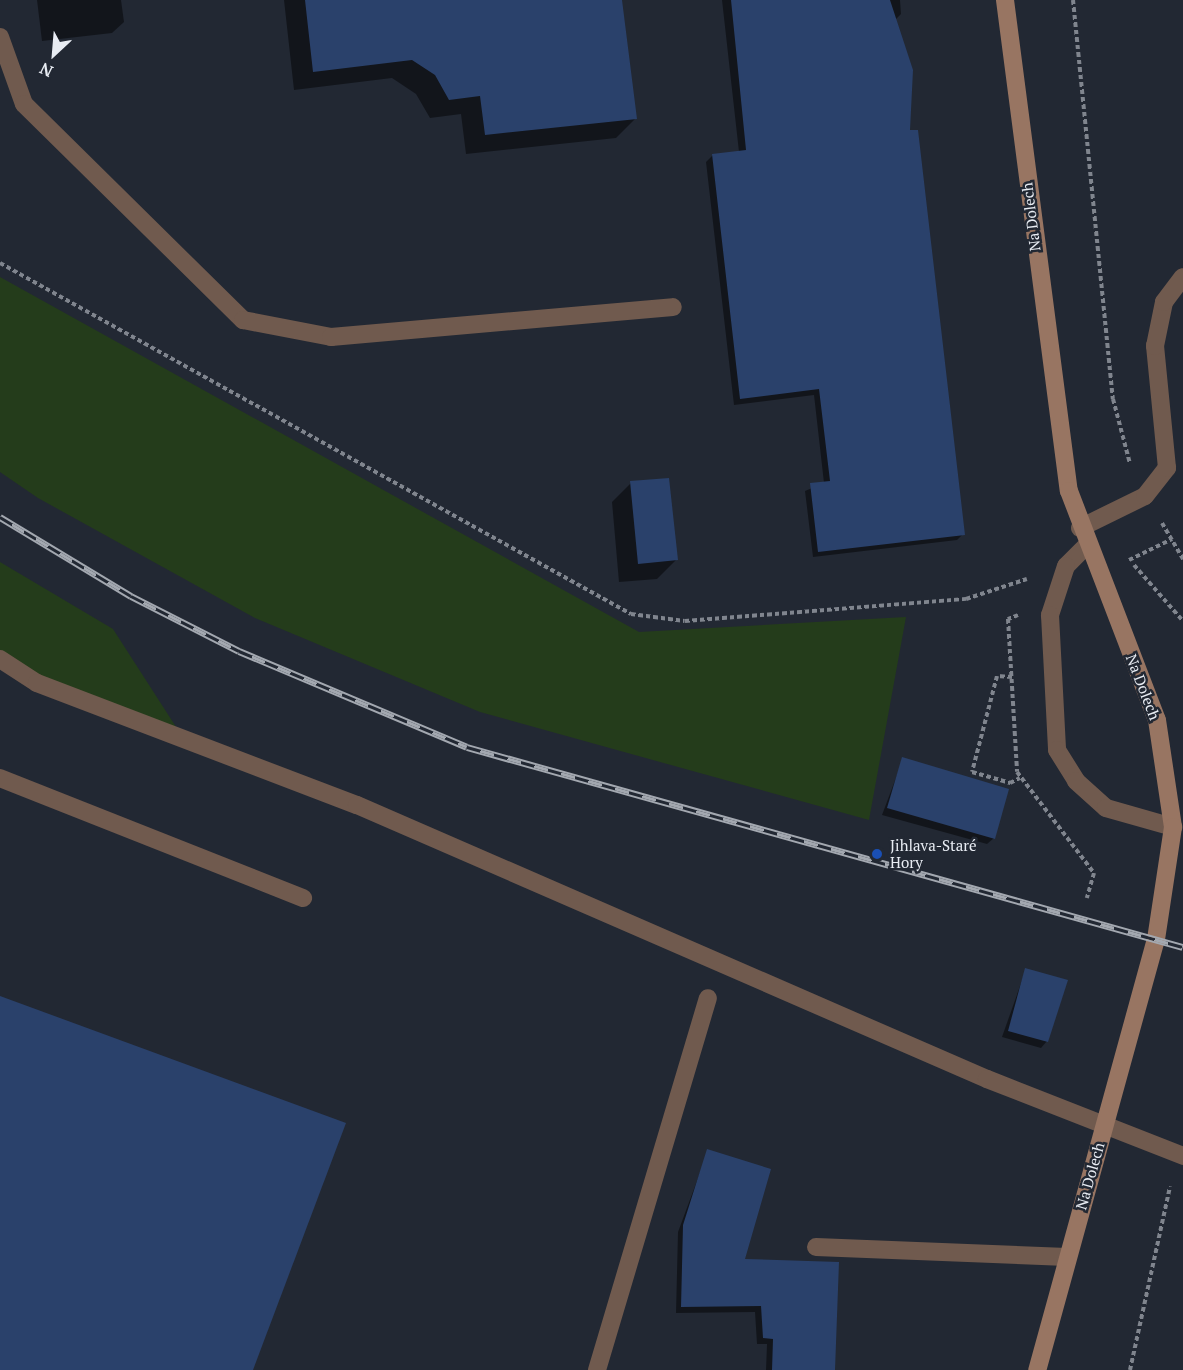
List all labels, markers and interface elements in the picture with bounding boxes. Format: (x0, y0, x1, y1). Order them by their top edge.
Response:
north arrow (24, 24, 84, 84)
text: N (36, 58, 56, 83)
street label: Na Dolech (1018, 182, 1044, 252)
street label: Na Dolech (1122, 652, 1164, 722)
place label: Jihlava-Staré Hory (890, 836, 977, 871)
marker: Jihlava-Staré Hory (868, 845, 886, 863)
street label: Na Dolech (1072, 1140, 1108, 1212)

